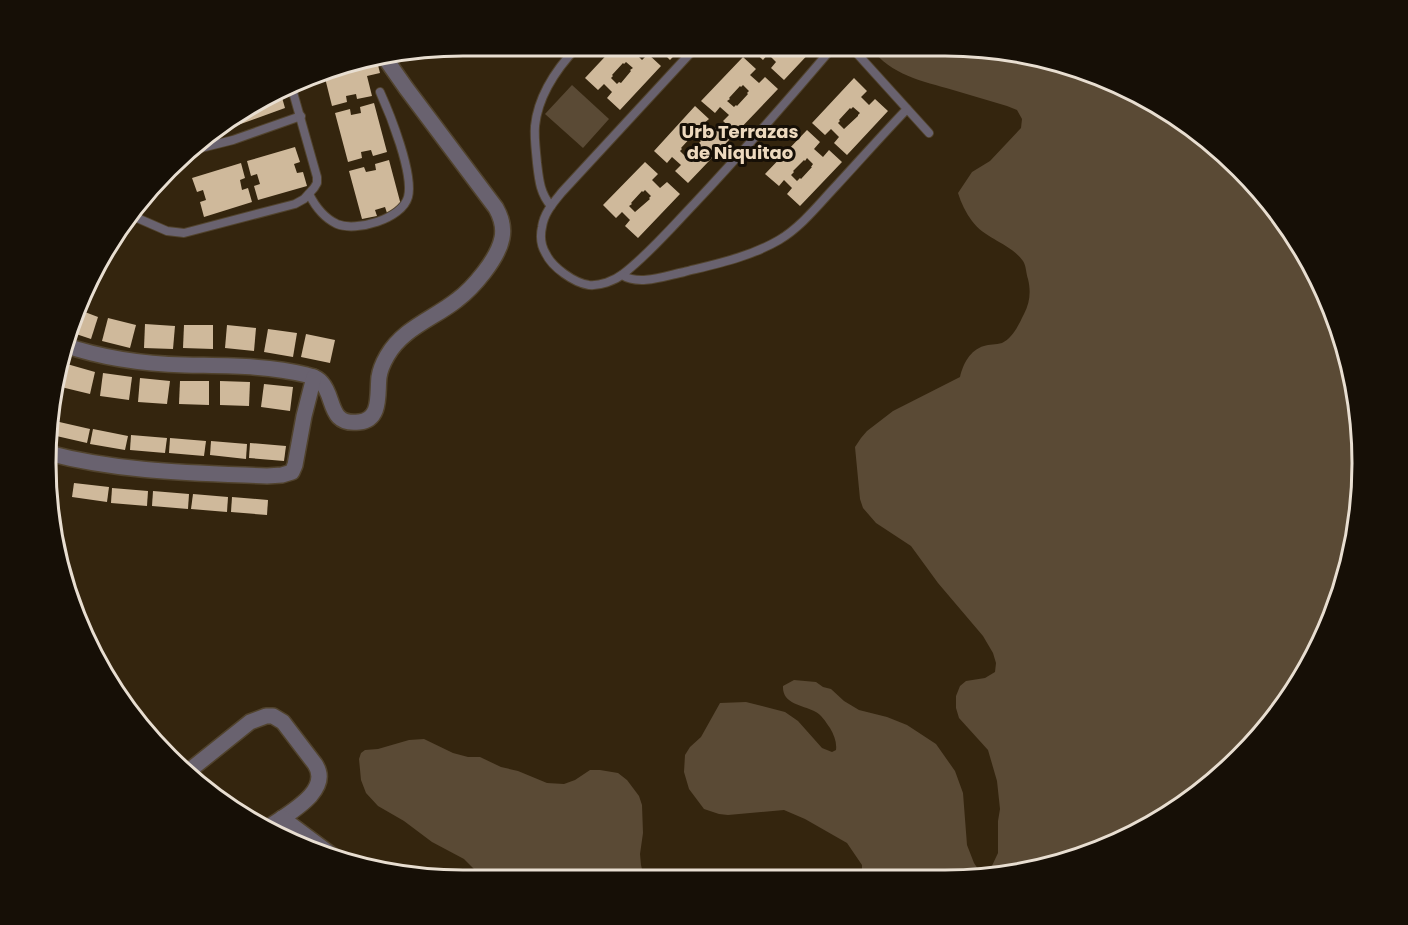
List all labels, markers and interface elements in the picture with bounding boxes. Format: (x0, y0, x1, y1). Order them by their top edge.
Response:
district label: Urb Terrazas de Niquitao (682, 119, 798, 165)

